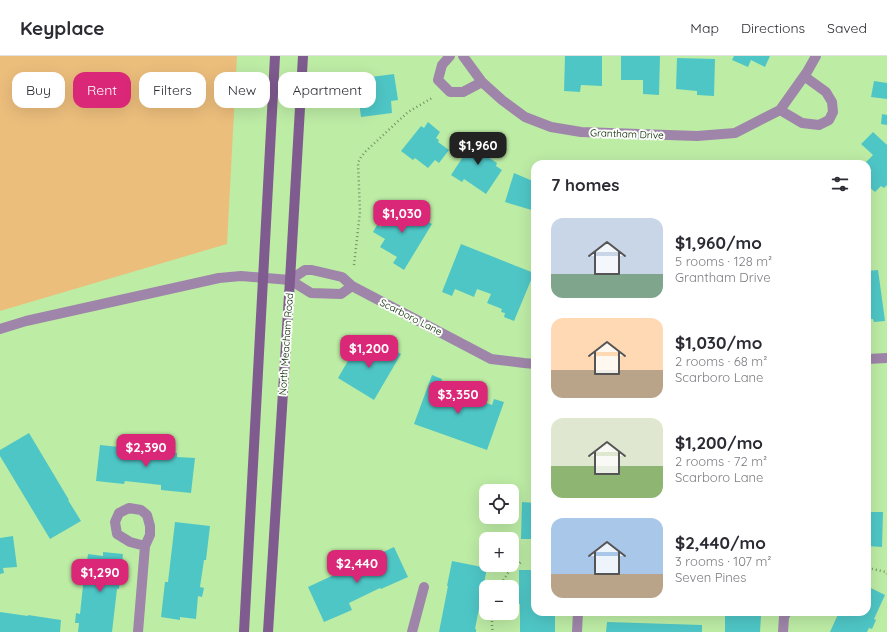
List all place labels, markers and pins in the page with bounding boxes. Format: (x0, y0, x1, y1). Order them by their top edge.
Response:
pin: $1,960 (445, 132, 511, 166)
pin: $1,030 (369, 200, 435, 234)
pin: $1,200 (336, 335, 402, 369)
pin: $3,350 (425, 381, 491, 415)
pin: $2,390 (113, 434, 179, 468)
pin: $2,440 (324, 550, 390, 584)
pin: $1,290 (67, 559, 133, 593)

